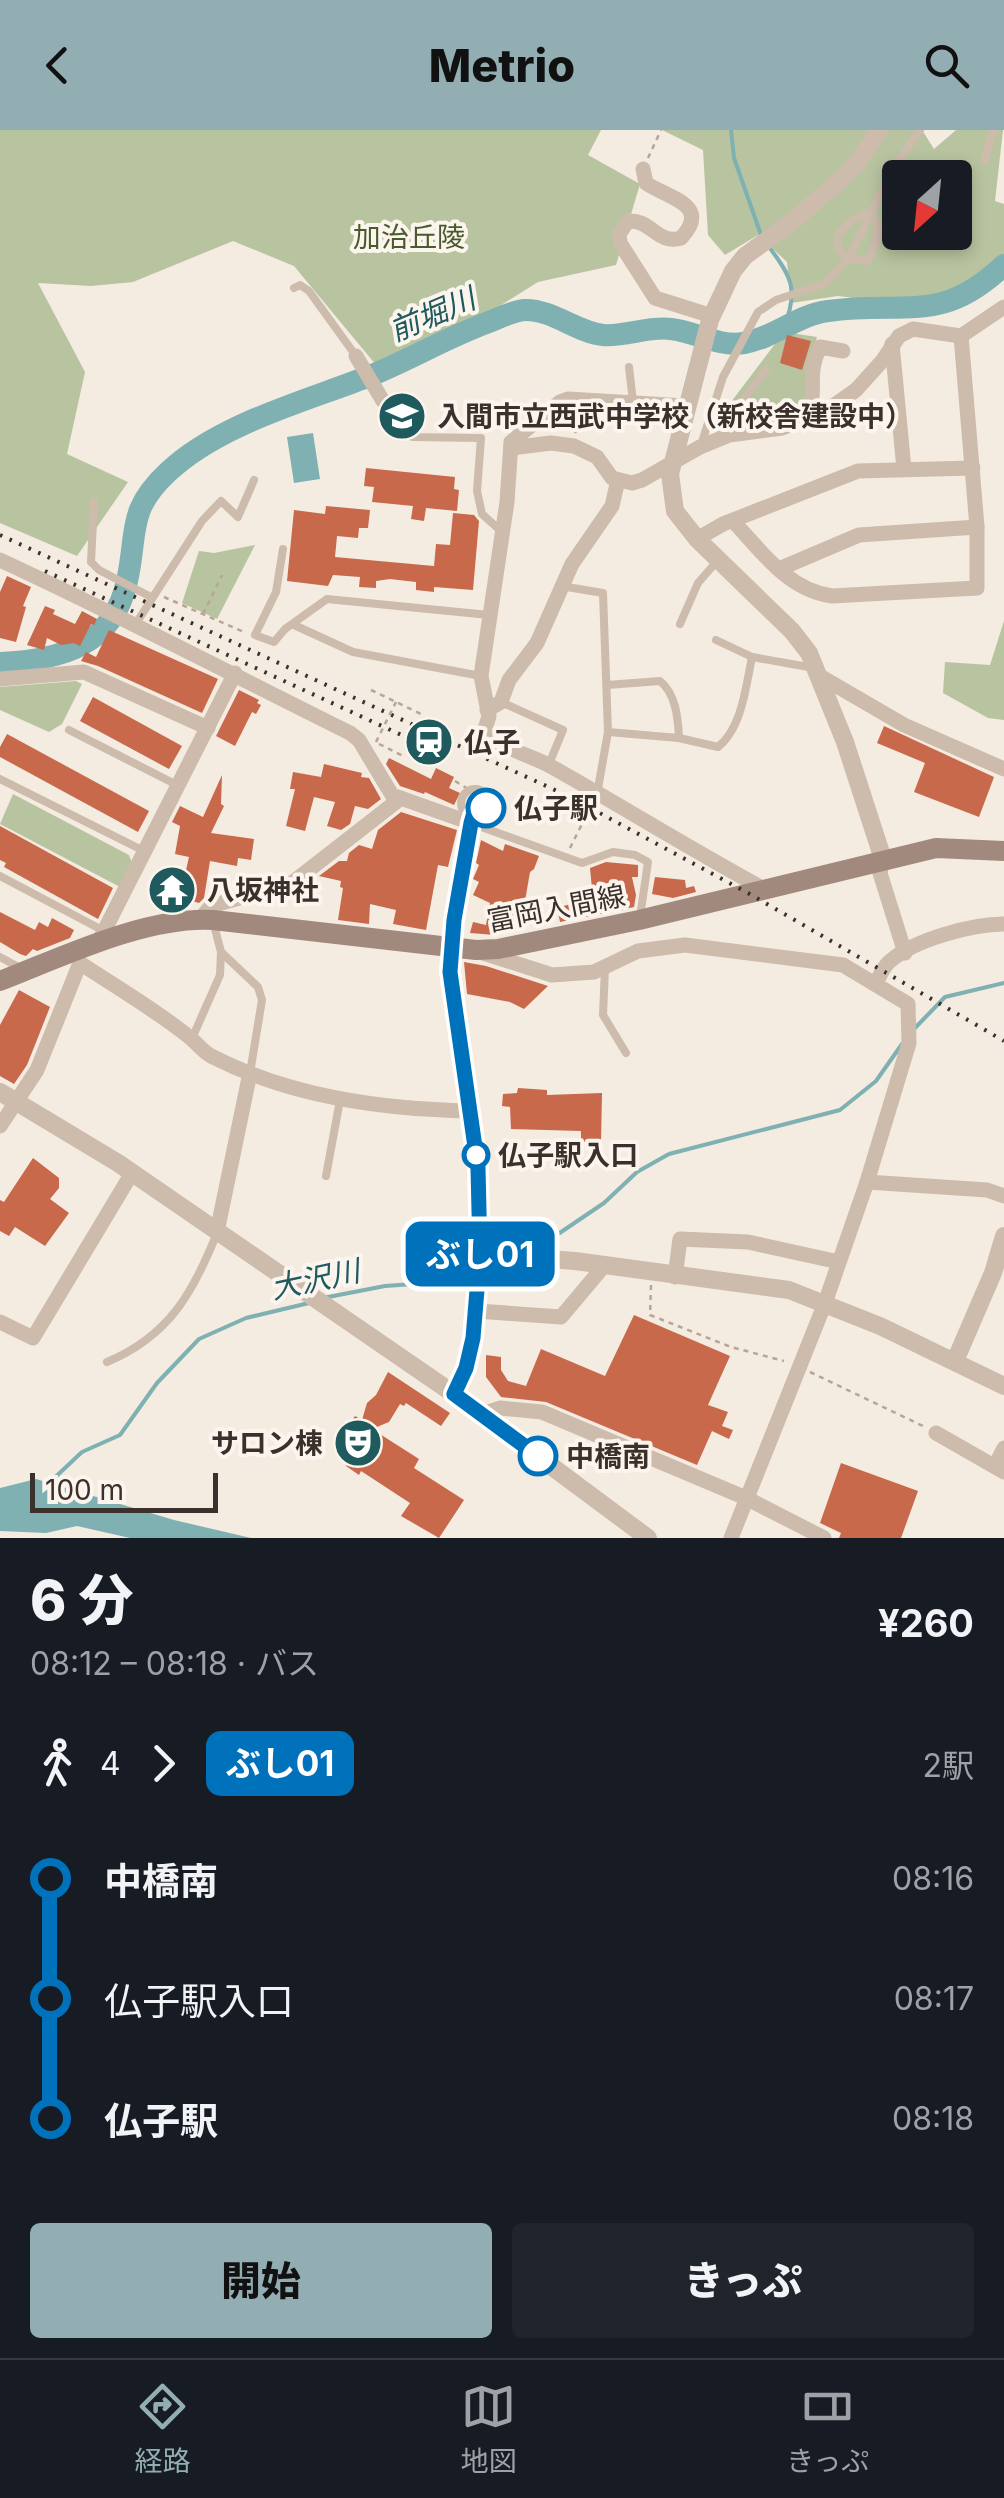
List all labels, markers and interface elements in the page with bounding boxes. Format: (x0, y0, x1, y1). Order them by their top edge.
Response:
icon: back (30, 38, 85, 93)
text: Metrio (429, 38, 575, 93)
icon: search (919, 38, 974, 93)
north arrow (882, 160, 972, 250)
map controls (882, 160, 972, 250)
park label: 加治丘陵 (353, 220, 465, 254)
water label: 前堀川 (384, 279, 483, 348)
school or university icon: 入間市立西武中学校（新校舎建設中） (376, 390, 428, 442)
place label: 入間市立西武中学校（新校舎建設中） (437, 399, 913, 433)
station icon: 仏子 (403, 716, 455, 768)
place label: 仏子 (464, 725, 520, 759)
marker: 仏子駅 (467, 789, 505, 827)
place label: 仏子駅 (514, 791, 598, 825)
temple icon: 八坂神社 (146, 864, 198, 916)
place label: 八坂神社 (207, 873, 319, 907)
street label: 富岡入間線 (484, 878, 628, 938)
place label: 仏子駅入口 (498, 1138, 638, 1172)
marker: 仏子駅入口 (463, 1142, 489, 1168)
line badge: ぶし01 (410, 1222, 550, 1286)
text: ぶし01 (426, 1233, 534, 1275)
water label: 大沢川 (267, 1251, 366, 1306)
theatre icon: サロン棟 (332, 1417, 384, 1469)
place label: サロン棟 (211, 1426, 323, 1460)
marker: 中橋南 (519, 1437, 557, 1475)
place label: 中橋南 (566, 1439, 650, 1473)
scale bar (30, 1468, 218, 1512)
text: 100 m (45, 1473, 124, 1507)
text: 6 分 (30, 1567, 133, 1633)
text: ¥260 (878, 1600, 974, 1646)
text: 08:12 – 08:18 · バス (30, 1644, 319, 1683)
icon: walk (30, 1736, 85, 1791)
icon: forward (136, 1736, 191, 1791)
text: ぶし01 (226, 1742, 334, 1784)
text: 4 (100, 1744, 121, 1783)
text: 2駅 (922, 1746, 974, 1785)
text: 中橋南 (104, 1858, 218, 1904)
text: 08:16 (892, 1859, 974, 1898)
text: 仏子駅入口 (104, 1978, 294, 2024)
text: 08:17 (894, 1979, 974, 2018)
text: 仏子駅 (104, 2098, 218, 2144)
text: 08:18 (892, 2099, 974, 2138)
button: 開始 (30, 2223, 492, 2338)
button: きっぷ (512, 2223, 974, 2338)
tab: 経路 (135, 2379, 191, 2479)
tab: 地図 (461, 2379, 517, 2479)
tab: きっぷ (786, 2379, 869, 2479)

